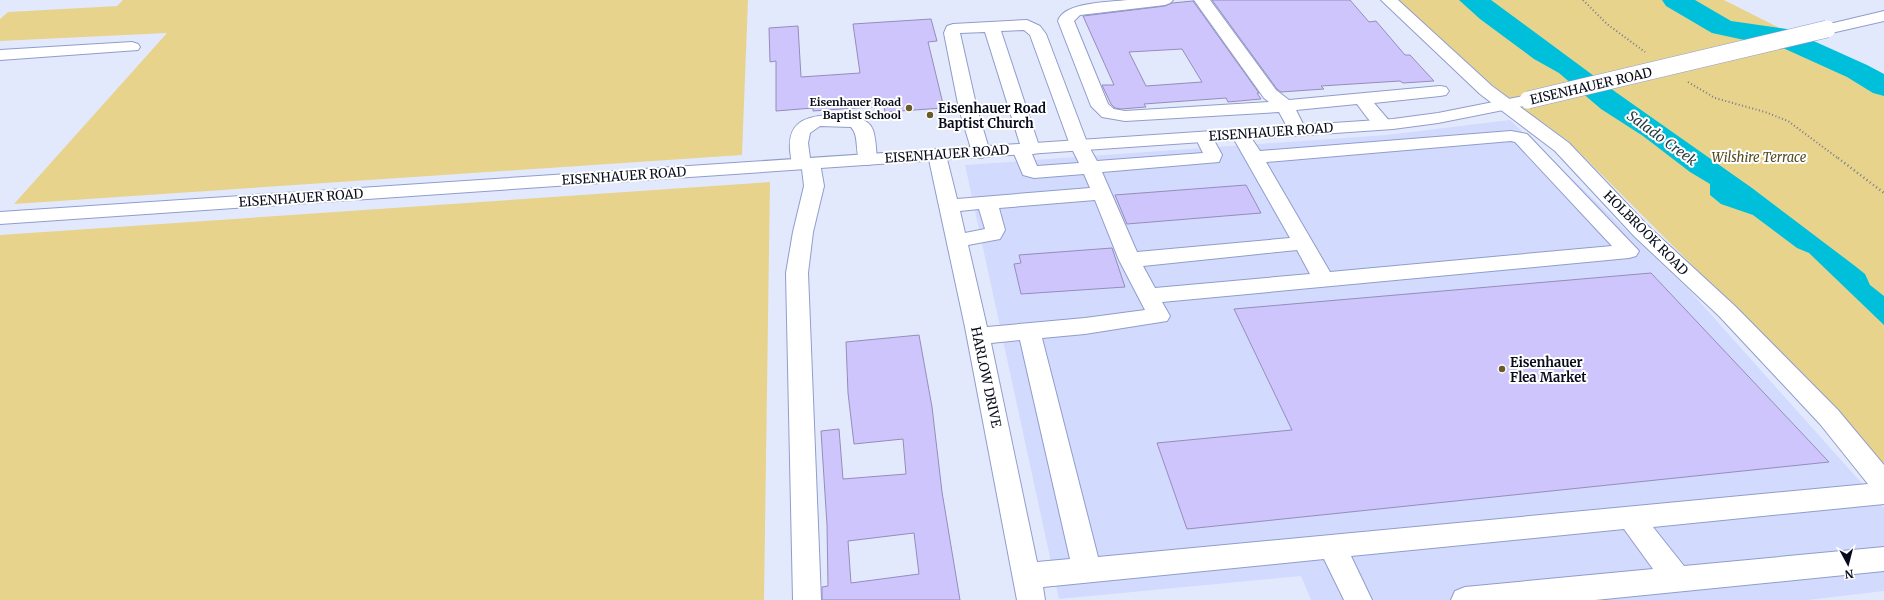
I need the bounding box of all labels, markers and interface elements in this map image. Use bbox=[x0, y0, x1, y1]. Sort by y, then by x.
street label: EISENHAUER ROAD bbox=[1528, 64, 1654, 108]
place label: Eisenhauer Road Baptist School bbox=[810, 95, 901, 122]
place label: Eisenhauer Road Baptist Church bbox=[938, 100, 1046, 132]
marker: Eisenhauer Road Baptist School bbox=[904, 103, 914, 113]
water label: Salado Creek bbox=[1624, 107, 1701, 170]
marker: Eisenhauer Road Baptist Church bbox=[925, 110, 935, 120]
street label: EISENHAUER ROAD bbox=[1208, 119, 1334, 145]
street label: EISENHAUER ROAD bbox=[884, 141, 1010, 167]
park label: Wilshire Terrace bbox=[1712, 149, 1807, 166]
street label: EISENHAUER ROAD bbox=[561, 163, 687, 189]
street label: EISENHAUER ROAD bbox=[238, 185, 364, 211]
street label: HOLBROOK ROAD bbox=[1600, 187, 1692, 279]
street label: HARLOW DRIVE bbox=[967, 325, 1005, 430]
place label: Eisenhauer Flea Market bbox=[1510, 354, 1587, 386]
marker: Eisenhauer Flea Market bbox=[1497, 364, 1507, 374]
north arrow bbox=[1828, 544, 1868, 584]
text: N bbox=[1844, 566, 1854, 581]

